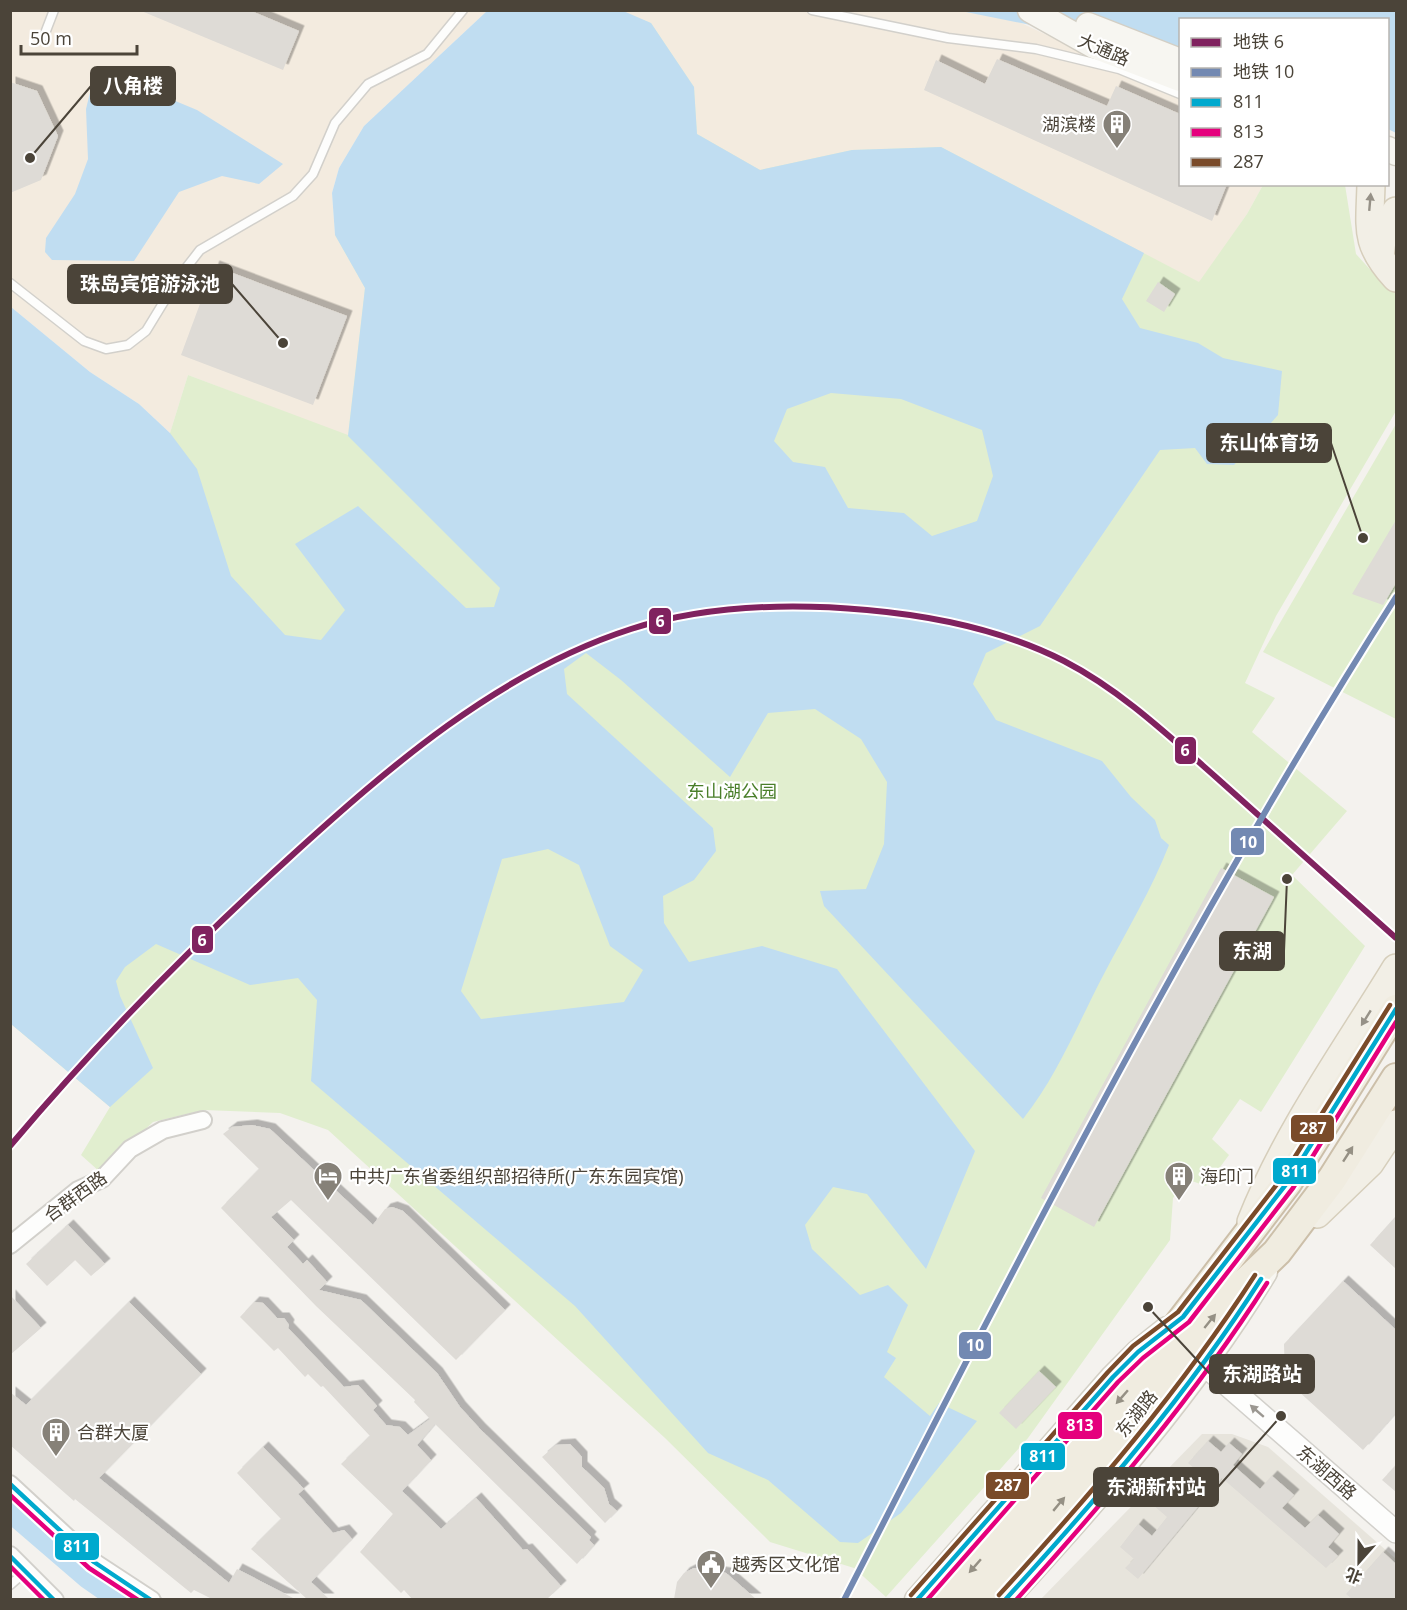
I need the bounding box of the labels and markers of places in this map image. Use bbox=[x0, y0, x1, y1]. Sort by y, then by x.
callout: 八角楼 bbox=[91, 67, 175, 105]
building icon: 湖滨楼 bbox=[1101, 108, 1133, 150]
place label: 湖滨楼 bbox=[1042, 112, 1096, 136]
callout: 珠岛宾馆游泳池 bbox=[68, 265, 232, 303]
callout: 东山体育场 bbox=[1207, 424, 1331, 462]
callout: 东湖 bbox=[1220, 932, 1284, 970]
hotel icon: 中共广东省委组织部招待所(广东东园宾馆) bbox=[312, 1160, 344, 1202]
building icon: 海印门 bbox=[1163, 1160, 1195, 1202]
place label: 中共广东省委组织部招待所(广东东园宾馆) bbox=[349, 1164, 684, 1188]
place label: 海印门 bbox=[1200, 1164, 1254, 1188]
callout: 东湖路站 bbox=[1210, 1355, 1314, 1393]
building icon: 合群大厦 bbox=[40, 1416, 72, 1458]
place label: 合群大厦 bbox=[77, 1420, 149, 1444]
callout: 东湖新村站 bbox=[1094, 1468, 1218, 1506]
public building icon: 越秀区文化馆 bbox=[695, 1548, 727, 1590]
place label: 越秀区文化馆 bbox=[732, 1552, 840, 1576]

